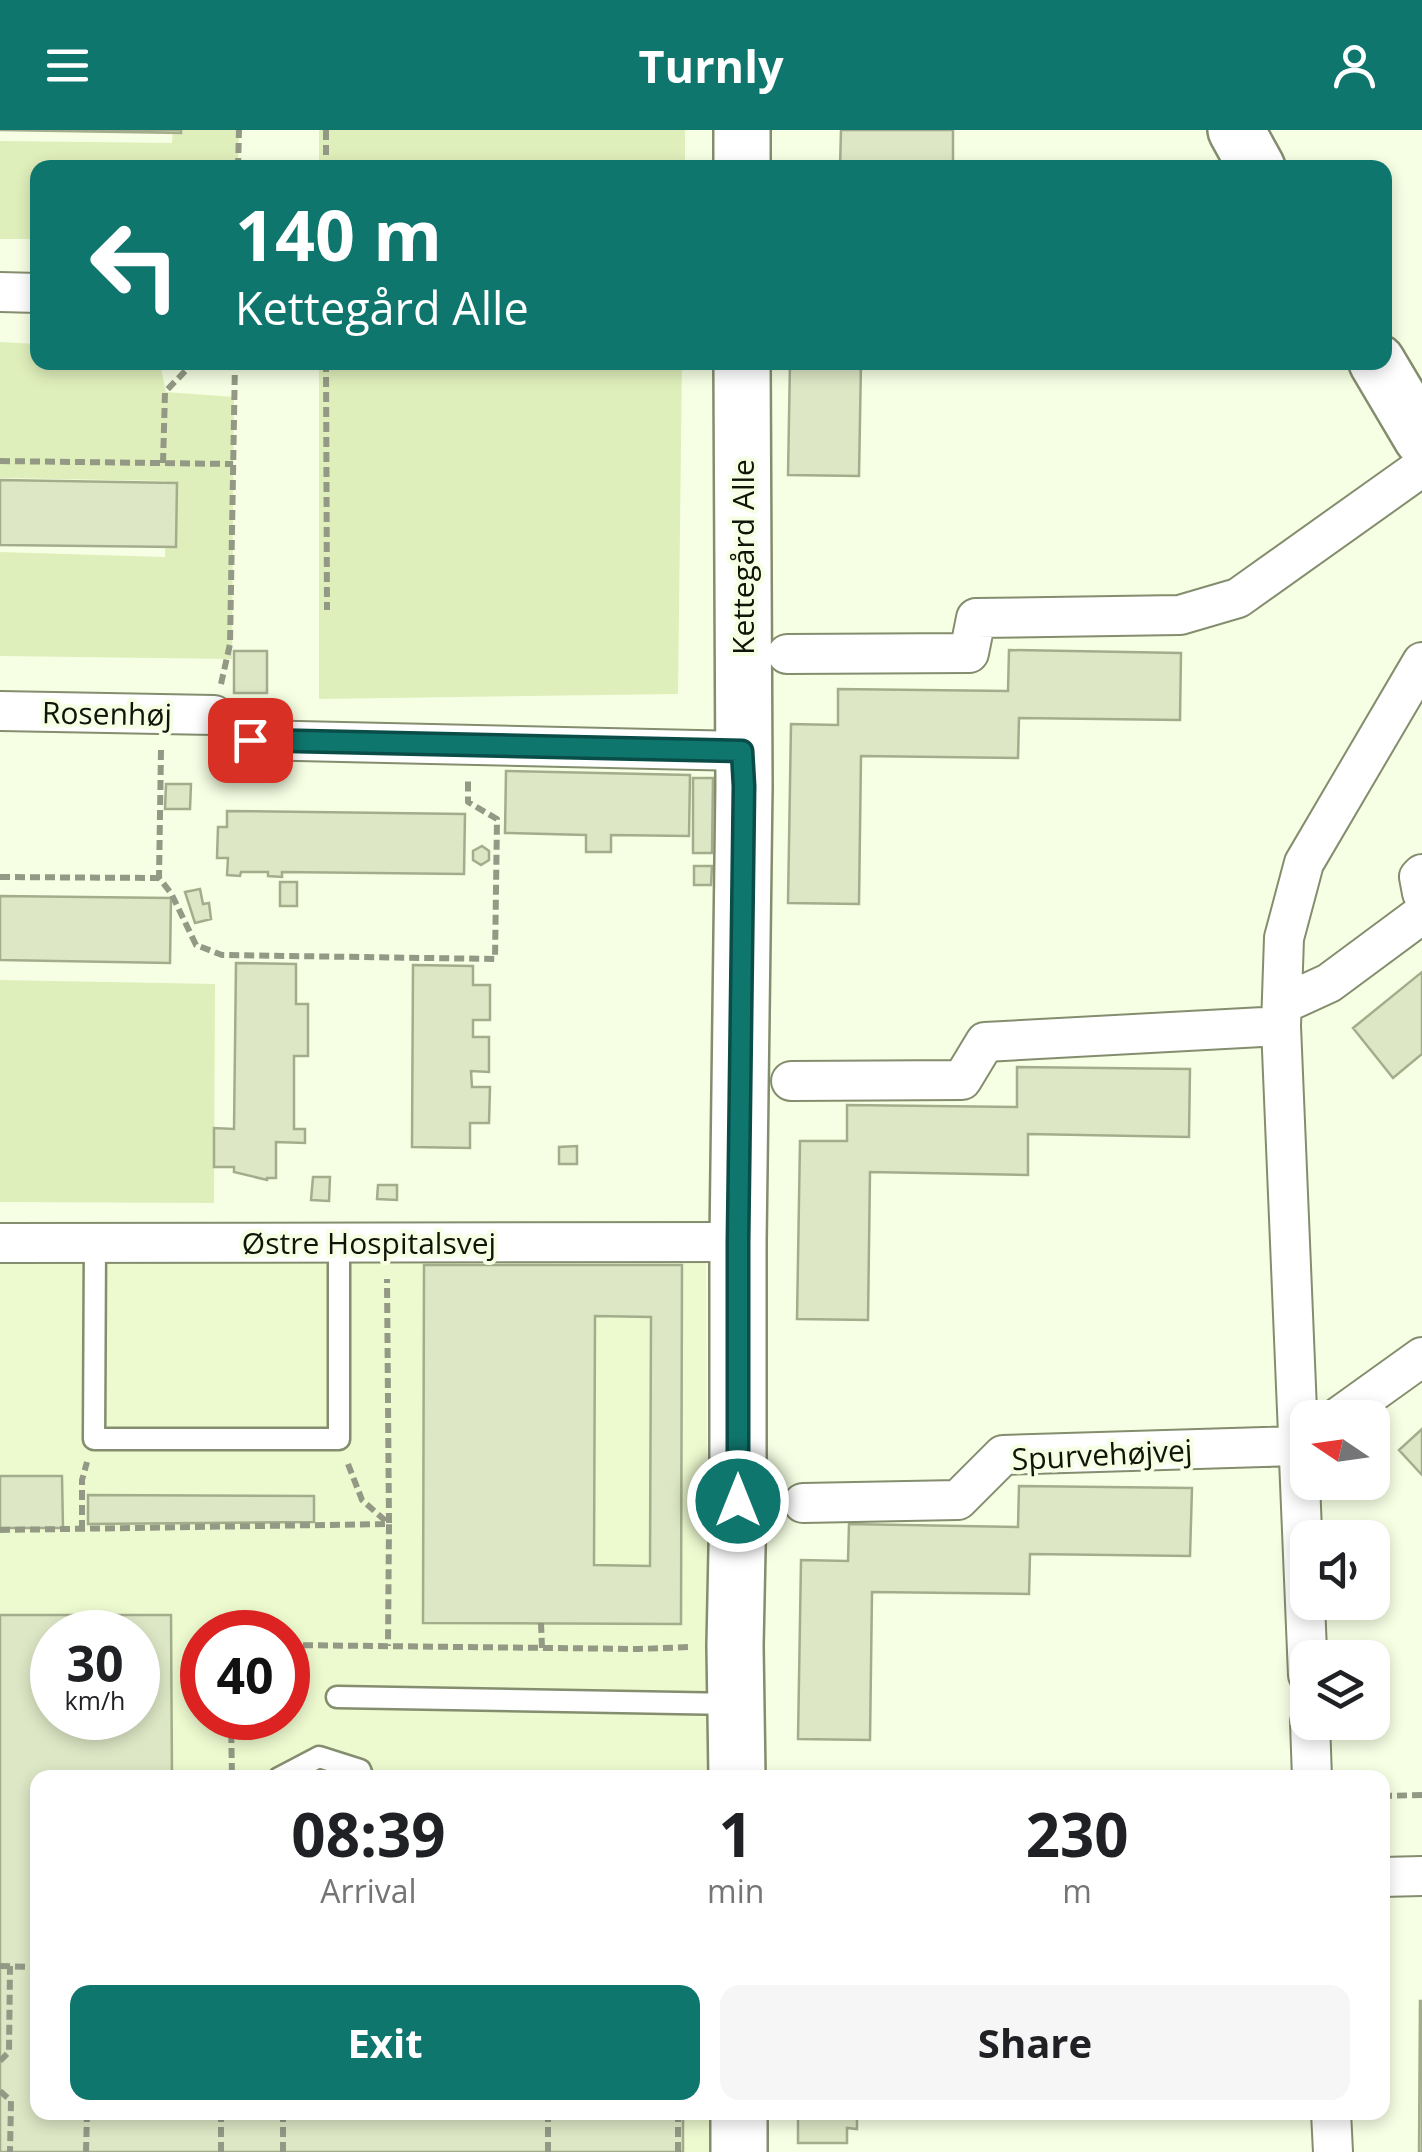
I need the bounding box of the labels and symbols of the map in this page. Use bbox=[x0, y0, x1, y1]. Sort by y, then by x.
street label: Kettegård Alle bbox=[722, 459, 763, 655]
street label: Rosenhøj bbox=[42, 691, 172, 735]
pin bbox=[208, 698, 293, 783]
street label: Østre Hospitalsvej bbox=[242, 1222, 496, 1263]
north arrow bbox=[1290, 1400, 1390, 1500]
street label: Spurvehøjvej bbox=[1011, 1429, 1193, 1479]
position arrow bbox=[686, 1449, 790, 1553]
speed limit sign: 40 bbox=[180, 1610, 310, 1740]

